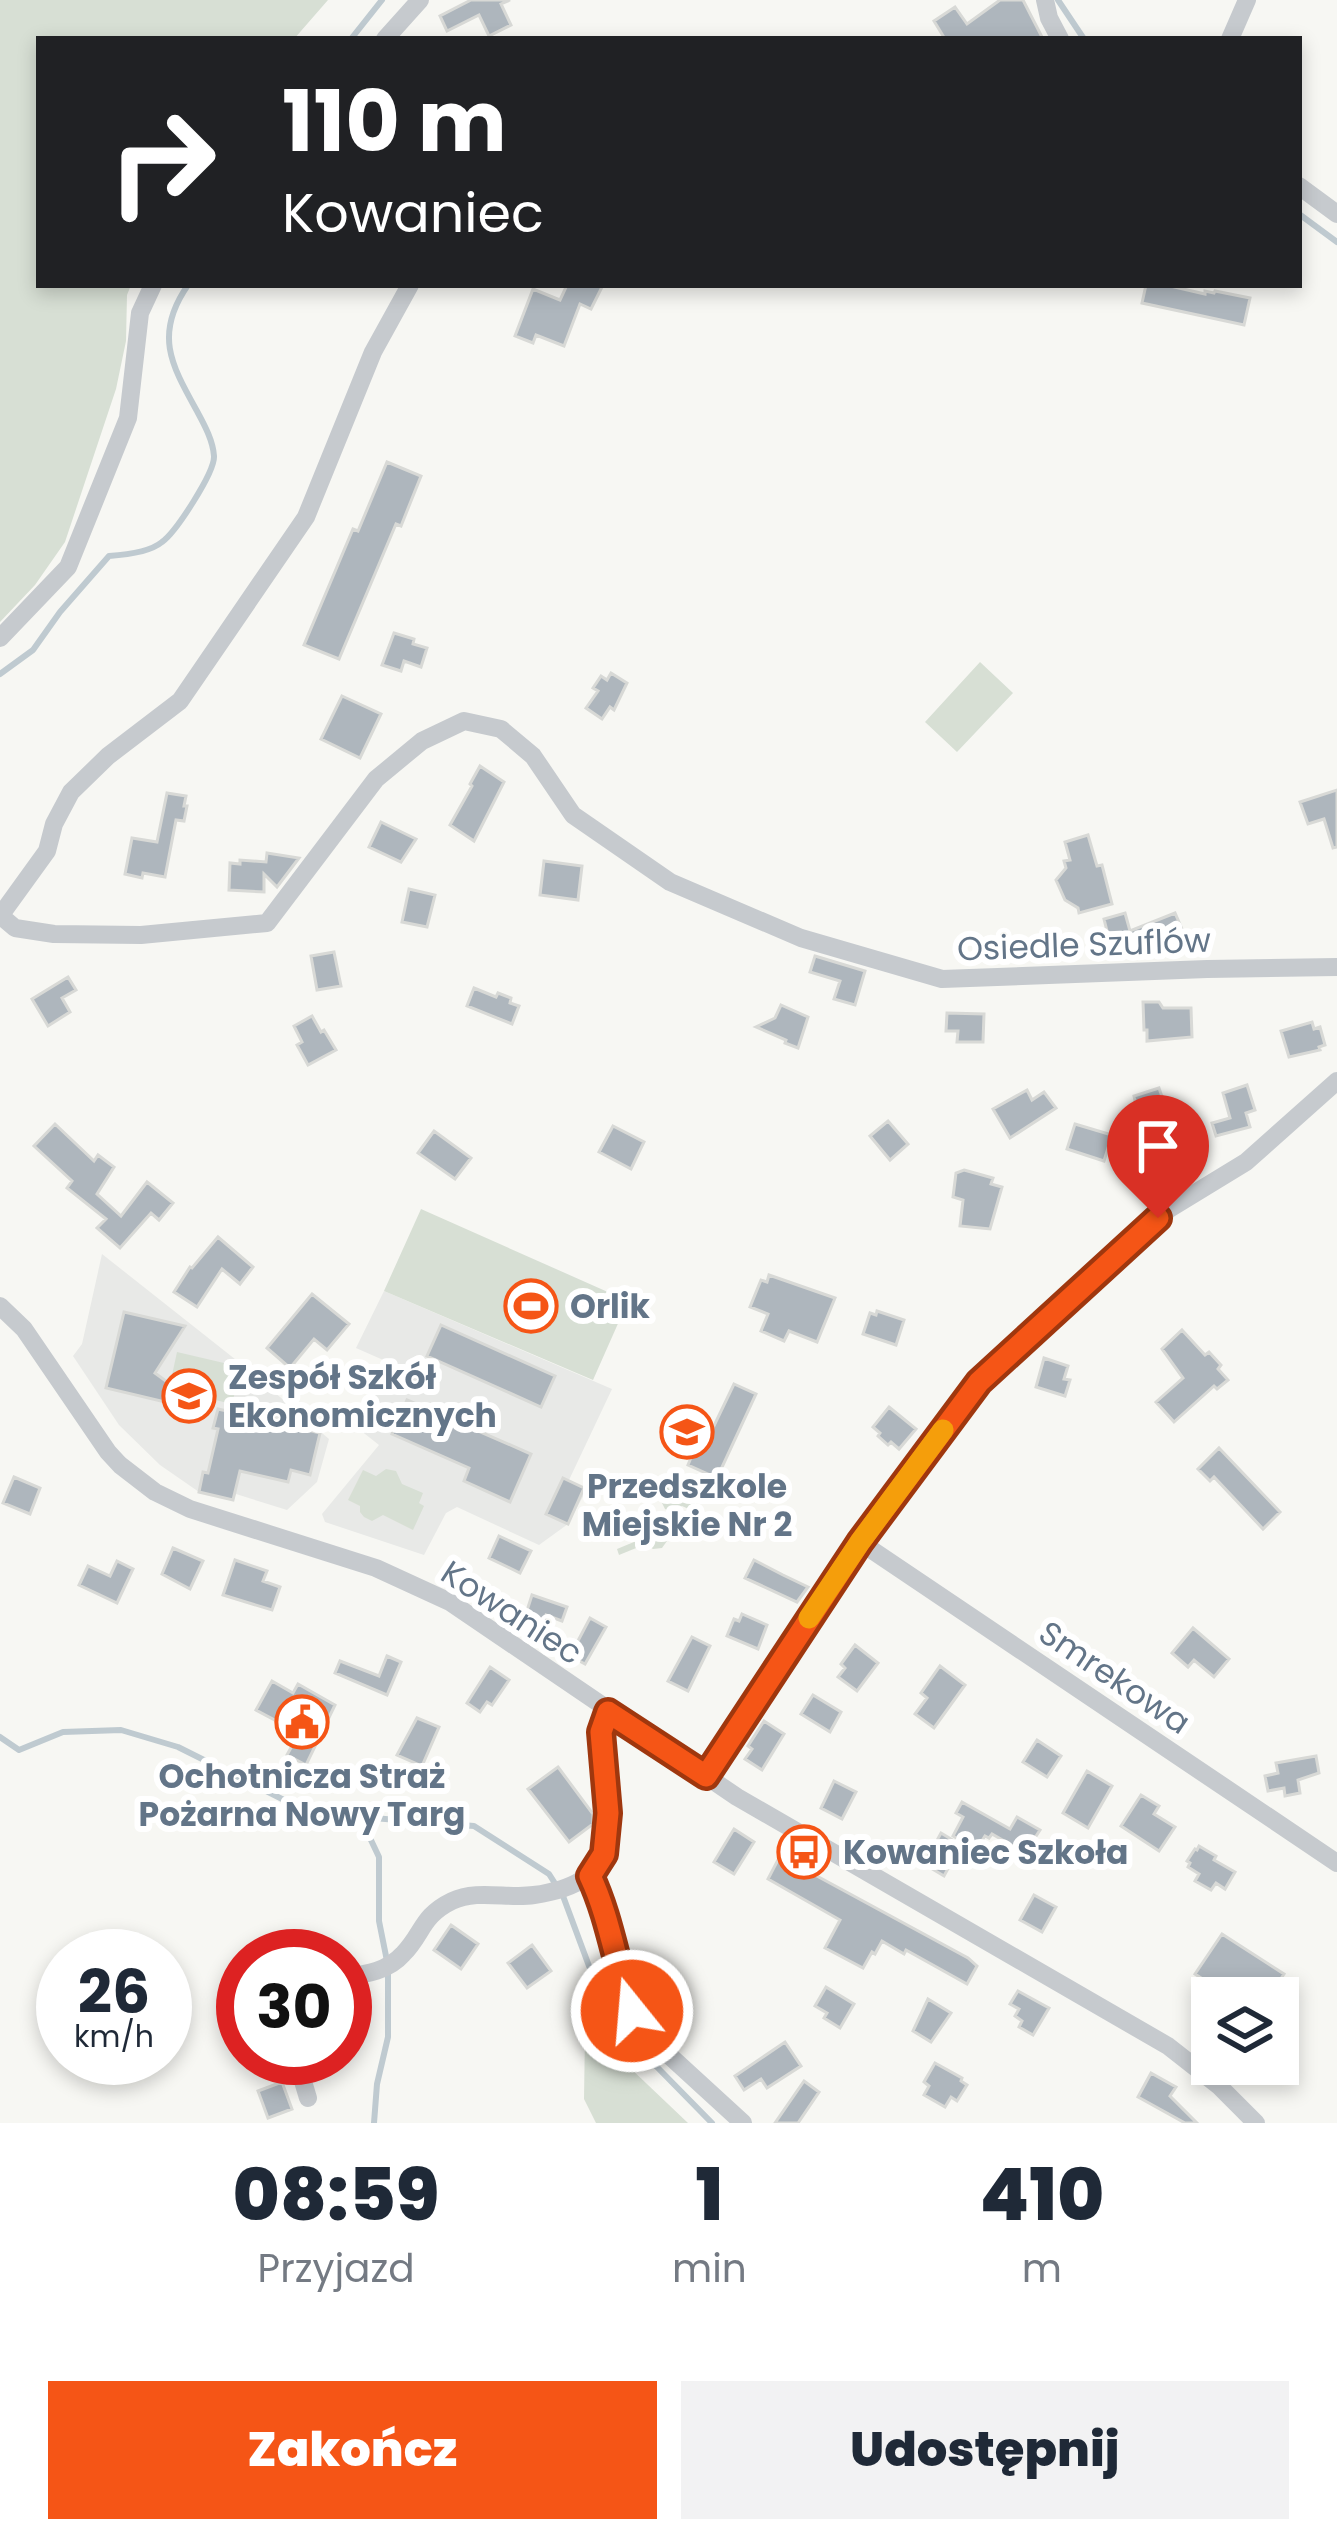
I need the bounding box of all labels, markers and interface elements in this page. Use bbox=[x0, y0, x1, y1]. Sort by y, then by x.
text: 110 m bbox=[282, 63, 507, 180]
icon: right bbox=[84, 84, 240, 240]
text: Kowaniec bbox=[282, 175, 544, 251]
street label: Osiedle Szuflów bbox=[956, 917, 1212, 972]
pin bbox=[1107, 1095, 1209, 1218]
icon: arrive bbox=[1125, 1113, 1191, 1179]
sports icon: Orlik bbox=[503, 1278, 559, 1334]
place label: Orlik bbox=[570, 1283, 651, 1330]
place label: Zespół Szkół Ekonomicznych bbox=[228, 1354, 497, 1439]
school or university icon: Zespół Szkół Ekonomicznych bbox=[161, 1368, 217, 1424]
school or university icon: Przedszkole Miejskie Nr 2 bbox=[659, 1404, 715, 1460]
place label: Przedszkole Miejskie Nr 2 bbox=[582, 1463, 792, 1548]
street label: Kowaniec bbox=[432, 1549, 592, 1676]
street label: Smrekowa bbox=[1030, 1609, 1200, 1745]
public building icon: Ochotnicza Straż Pożarna Nowy Targ bbox=[274, 1694, 330, 1750]
place label: Ochotnicza Straż Pożarna Nowy Targ bbox=[139, 1753, 465, 1838]
bus stop icon: Kowaniec Szkoła bbox=[776, 1824, 832, 1880]
place label: Kowaniec Szkoła bbox=[843, 1829, 1128, 1876]
speed limit sign: 30 bbox=[216, 1929, 372, 2085]
position arrow bbox=[569, 1948, 695, 2074]
text: 26 bbox=[78, 1950, 150, 2034]
map controls bbox=[1191, 1977, 1299, 2085]
button: layers bbox=[1191, 1977, 1299, 2085]
text: km/h bbox=[74, 2015, 154, 2058]
text: 08:59 bbox=[233, 2144, 439, 2245]
text: 1 bbox=[696, 2144, 723, 2245]
text: 410 bbox=[979, 2144, 1104, 2245]
text: Przyjazd bbox=[258, 2241, 415, 2296]
text: min bbox=[672, 2241, 747, 2296]
text: m bbox=[1022, 2241, 1062, 2296]
button: Zakończ bbox=[48, 2381, 657, 2519]
button: Udostępnij bbox=[681, 2381, 1289, 2519]

